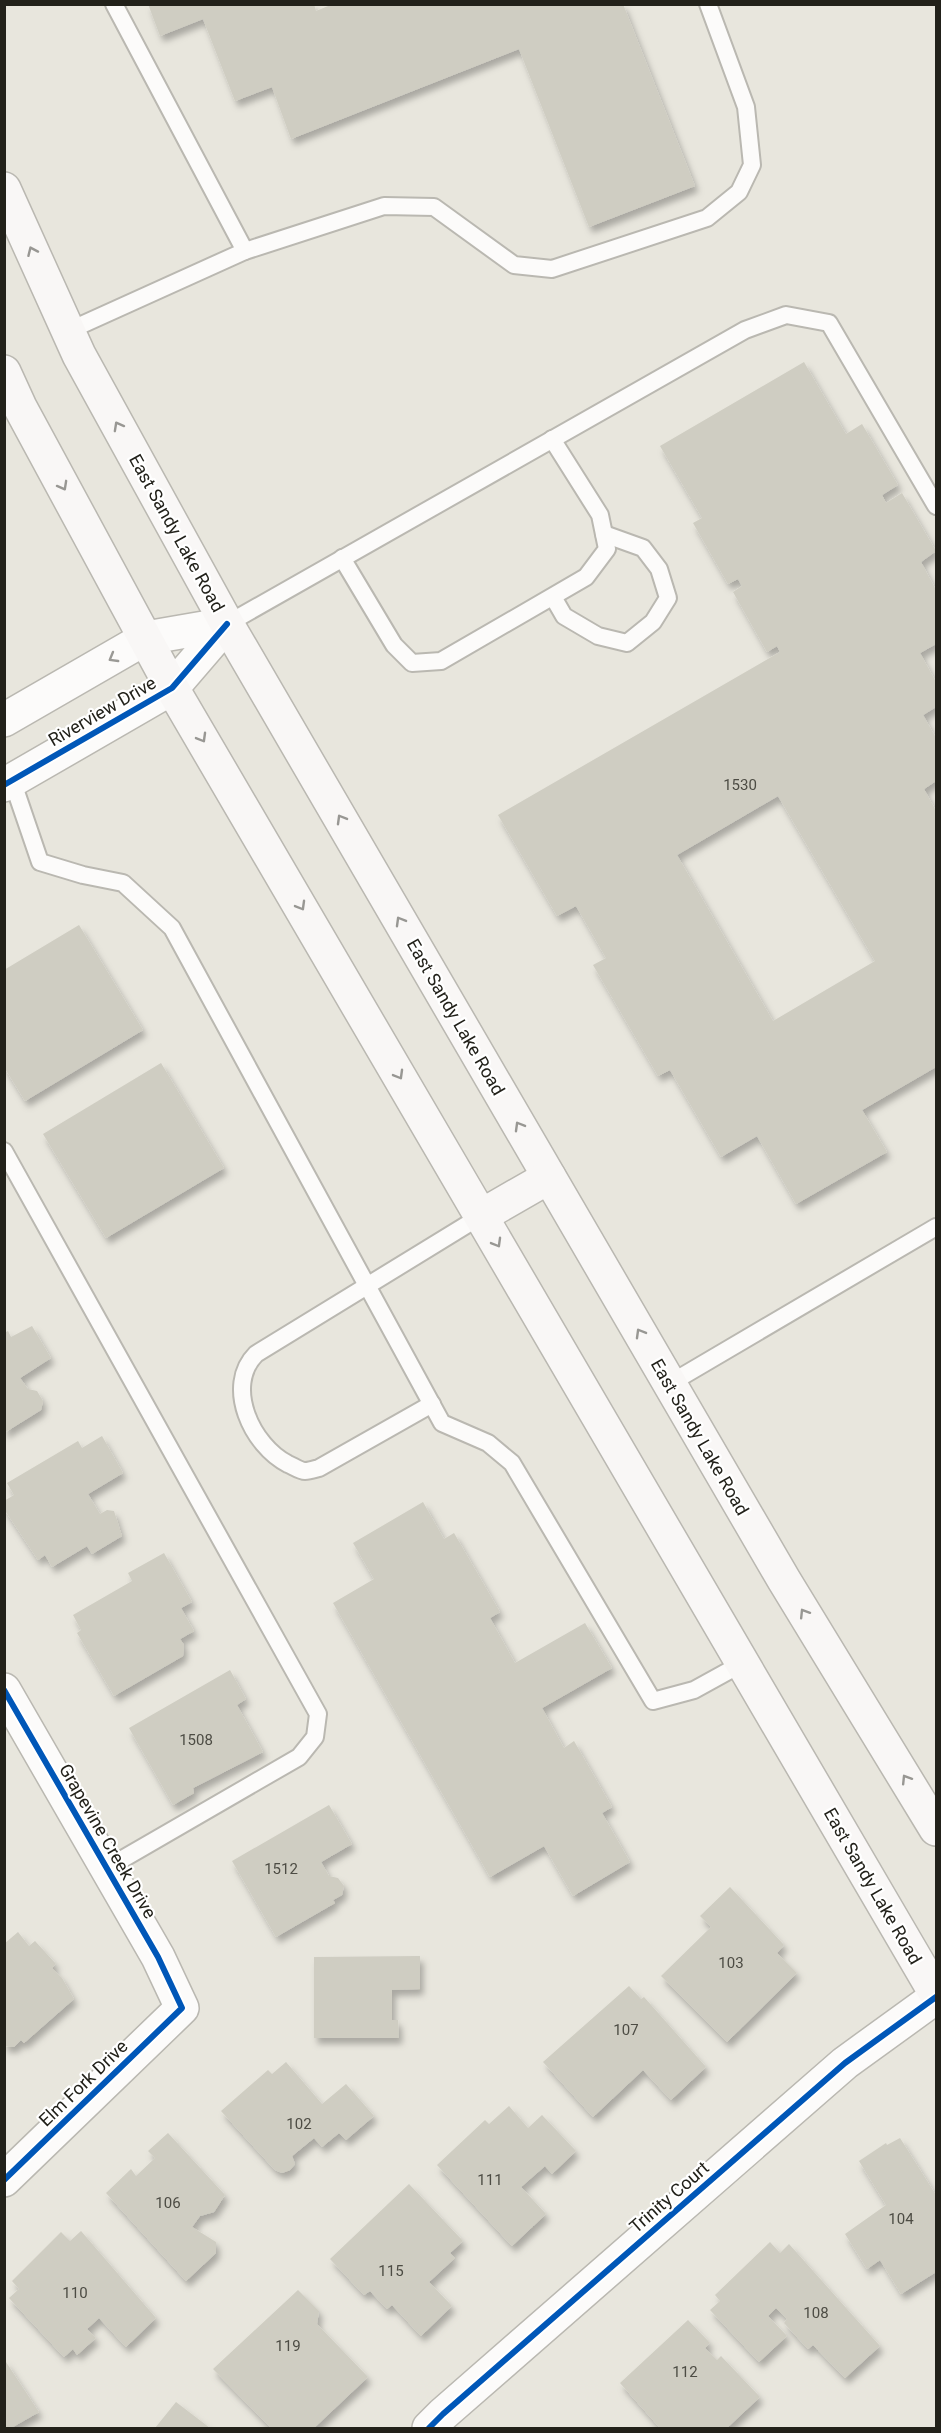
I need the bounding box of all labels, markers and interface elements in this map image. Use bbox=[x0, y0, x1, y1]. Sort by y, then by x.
one-way arrow bbox=[27, 246, 39, 257]
one-way arrow bbox=[114, 421, 125, 432]
street label: East Sandy Lake Road bbox=[125, 451, 229, 615]
one-way arrow bbox=[56, 479, 67, 490]
one-way arrow bbox=[109, 651, 119, 662]
street label: Riverview Drive bbox=[44, 672, 160, 750]
one-way arrow bbox=[195, 732, 207, 742]
house number: 1530 bbox=[723, 776, 757, 794]
one-way arrow bbox=[336, 815, 348, 825]
one-way arrow bbox=[293, 900, 305, 910]
one-way arrow bbox=[396, 917, 407, 927]
street label: East Sandy Lake Road bbox=[403, 935, 509, 1099]
one-way arrow bbox=[392, 1069, 403, 1079]
one-way arrow bbox=[515, 1122, 526, 1132]
one-way arrow bbox=[490, 1237, 502, 1247]
one-way arrow bbox=[635, 1329, 647, 1339]
street label: East Sandy Lake Road bbox=[647, 1355, 753, 1519]
one-way arrow bbox=[801, 1608, 812, 1619]
house number: 1508 bbox=[179, 1731, 213, 1749]
street label: Grapevine Creek Drive bbox=[55, 1760, 161, 1922]
one-way arrow bbox=[901, 1775, 913, 1785]
street label: East Sandy Lake Road bbox=[820, 1804, 926, 1968]
house number: 1512 bbox=[264, 1860, 298, 1878]
house number: 103 bbox=[718, 1954, 744, 1972]
house number: 107 bbox=[613, 2021, 639, 2039]
street label: Elm Fork Drive bbox=[34, 2035, 132, 2131]
house number: 102 bbox=[286, 2115, 312, 2133]
street label: Trinity Court bbox=[625, 2157, 713, 2237]
house number: 111 bbox=[477, 2171, 503, 2189]
house number: 106 bbox=[155, 2194, 181, 2212]
house number: 104 bbox=[888, 2210, 914, 2228]
house number: 115 bbox=[378, 2262, 404, 2280]
house number: 110 bbox=[62, 2284, 88, 2302]
house number: 108 bbox=[803, 2304, 829, 2322]
house number: 119 bbox=[275, 2337, 301, 2355]
house number: 112 bbox=[672, 2363, 698, 2381]

